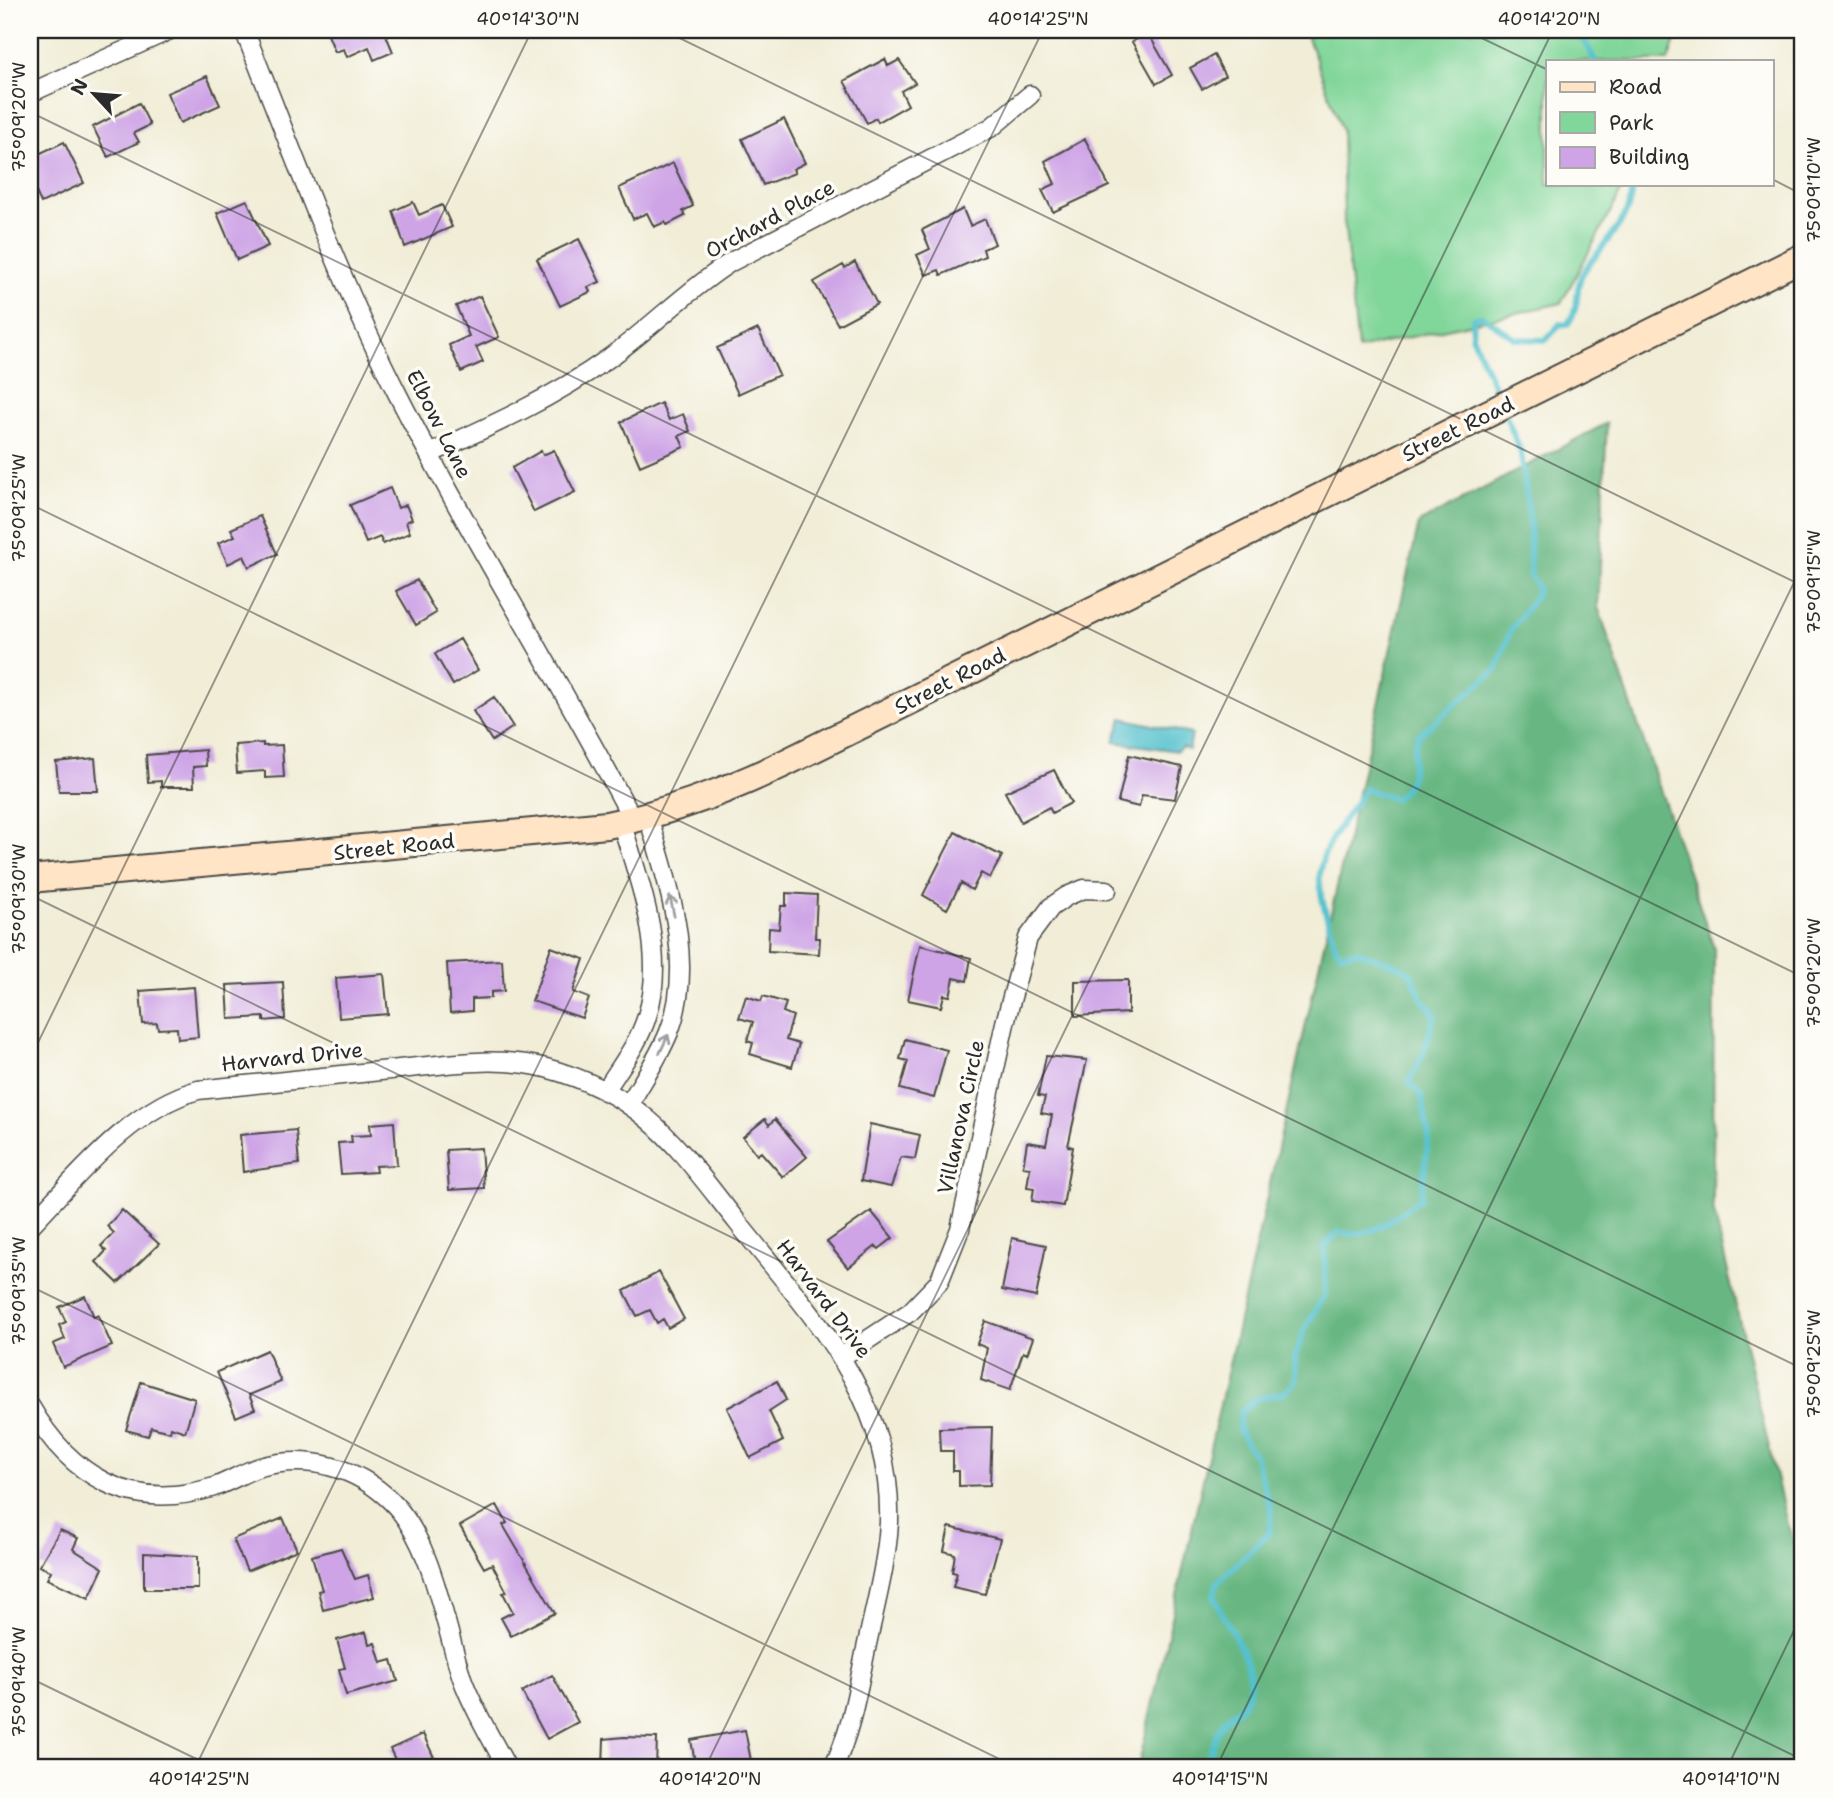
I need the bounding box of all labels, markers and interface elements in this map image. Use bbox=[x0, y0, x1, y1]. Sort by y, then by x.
text: 40°14'30"N bbox=[476, 7, 580, 31]
text: 40°14'25"N bbox=[987, 7, 1089, 31]
text: 40°14'20"N bbox=[1497, 7, 1601, 31]
north arrow bbox=[60, 60, 130, 130]
legend bbox=[1546, 60, 1773, 186]
text: 75°09'20"W bbox=[7, 62, 31, 172]
text: Road bbox=[1609, 73, 1662, 101]
text: N bbox=[65, 75, 94, 99]
text: Park bbox=[1609, 109, 1654, 137]
text: 75°09'10"W bbox=[1802, 137, 1826, 243]
text: Building bbox=[1609, 143, 1689, 171]
street label: Orchard Place bbox=[700, 173, 840, 265]
street label: Elbow Lane bbox=[400, 365, 478, 483]
street label: Street Road bbox=[1397, 390, 1519, 468]
text: 75°09'25"W bbox=[7, 453, 31, 563]
text: 75°09'15"W bbox=[1802, 530, 1826, 634]
street label: Street Road bbox=[889, 641, 1011, 721]
street label: Street Road bbox=[332, 827, 456, 867]
text: 75°09'30"W bbox=[7, 844, 31, 954]
one-way arrow bbox=[664, 895, 678, 918]
text: 75°09'20"W bbox=[1802, 918, 1826, 1028]
one-way arrow bbox=[658, 1034, 671, 1055]
street label: Harvard Drive bbox=[220, 1036, 364, 1078]
street label: Villanova Circle bbox=[931, 1037, 991, 1197]
street label: Harvard Drive bbox=[770, 1234, 878, 1364]
text: 75°09'35"W bbox=[7, 1237, 31, 1345]
text: 75°09'25"W bbox=[1802, 1309, 1826, 1419]
text: 75°09'40"W bbox=[7, 1627, 31, 1737]
text: 40°14'25"N bbox=[148, 1767, 250, 1791]
text: 40°14'20"N bbox=[658, 1767, 762, 1791]
text: 40°14'15"N bbox=[1172, 1767, 1268, 1791]
text: 40°14'10"N bbox=[1682, 1767, 1780, 1791]

